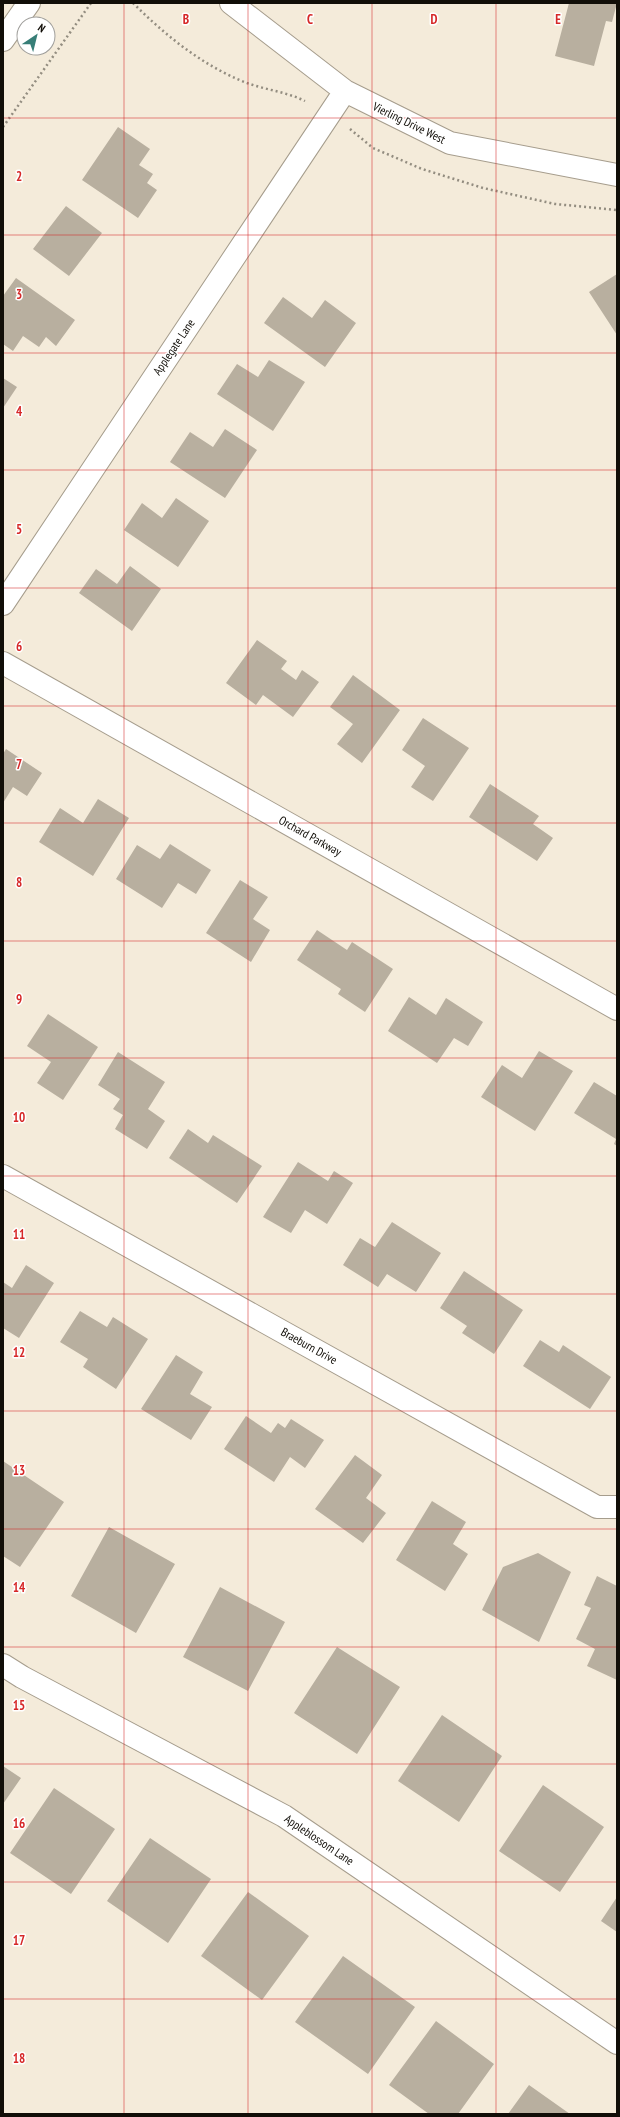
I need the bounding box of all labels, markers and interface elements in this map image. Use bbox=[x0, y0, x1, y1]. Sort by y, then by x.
text: B bbox=[183, 11, 189, 28]
text: C bbox=[307, 11, 313, 28]
text: D bbox=[431, 11, 438, 28]
text: E bbox=[555, 11, 561, 28]
north arrow bbox=[16, 16, 56, 56]
text: N bbox=[35, 20, 48, 35]
street label: Vierling Drive West bbox=[370, 98, 449, 147]
text: 2 bbox=[16, 168, 22, 185]
text: 3 bbox=[16, 286, 22, 303]
street label: Applegate Lane bbox=[149, 316, 198, 378]
text: 4 bbox=[16, 403, 23, 420]
text: 5 bbox=[16, 521, 22, 538]
text: 6 bbox=[16, 638, 22, 655]
text: 7 bbox=[16, 756, 22, 773]
street label: Orchard Parkway bbox=[276, 812, 345, 859]
text: 8 bbox=[16, 874, 22, 891]
text: 9 bbox=[16, 991, 22, 1008]
text: 10 bbox=[13, 1109, 25, 1126]
text: 11 bbox=[13, 1226, 25, 1243]
street label: Braeburn Drive bbox=[278, 1324, 340, 1367]
text: 12 bbox=[13, 1344, 25, 1361]
text: 13 bbox=[13, 1462, 25, 1479]
text: 14 bbox=[13, 1579, 26, 1596]
text: 15 bbox=[13, 1697, 25, 1714]
street label: Appleblossom Lane bbox=[282, 1811, 357, 1868]
text: 16 bbox=[13, 1815, 25, 1832]
text: 17 bbox=[13, 1932, 25, 1949]
text: 18 bbox=[13, 2050, 25, 2067]

